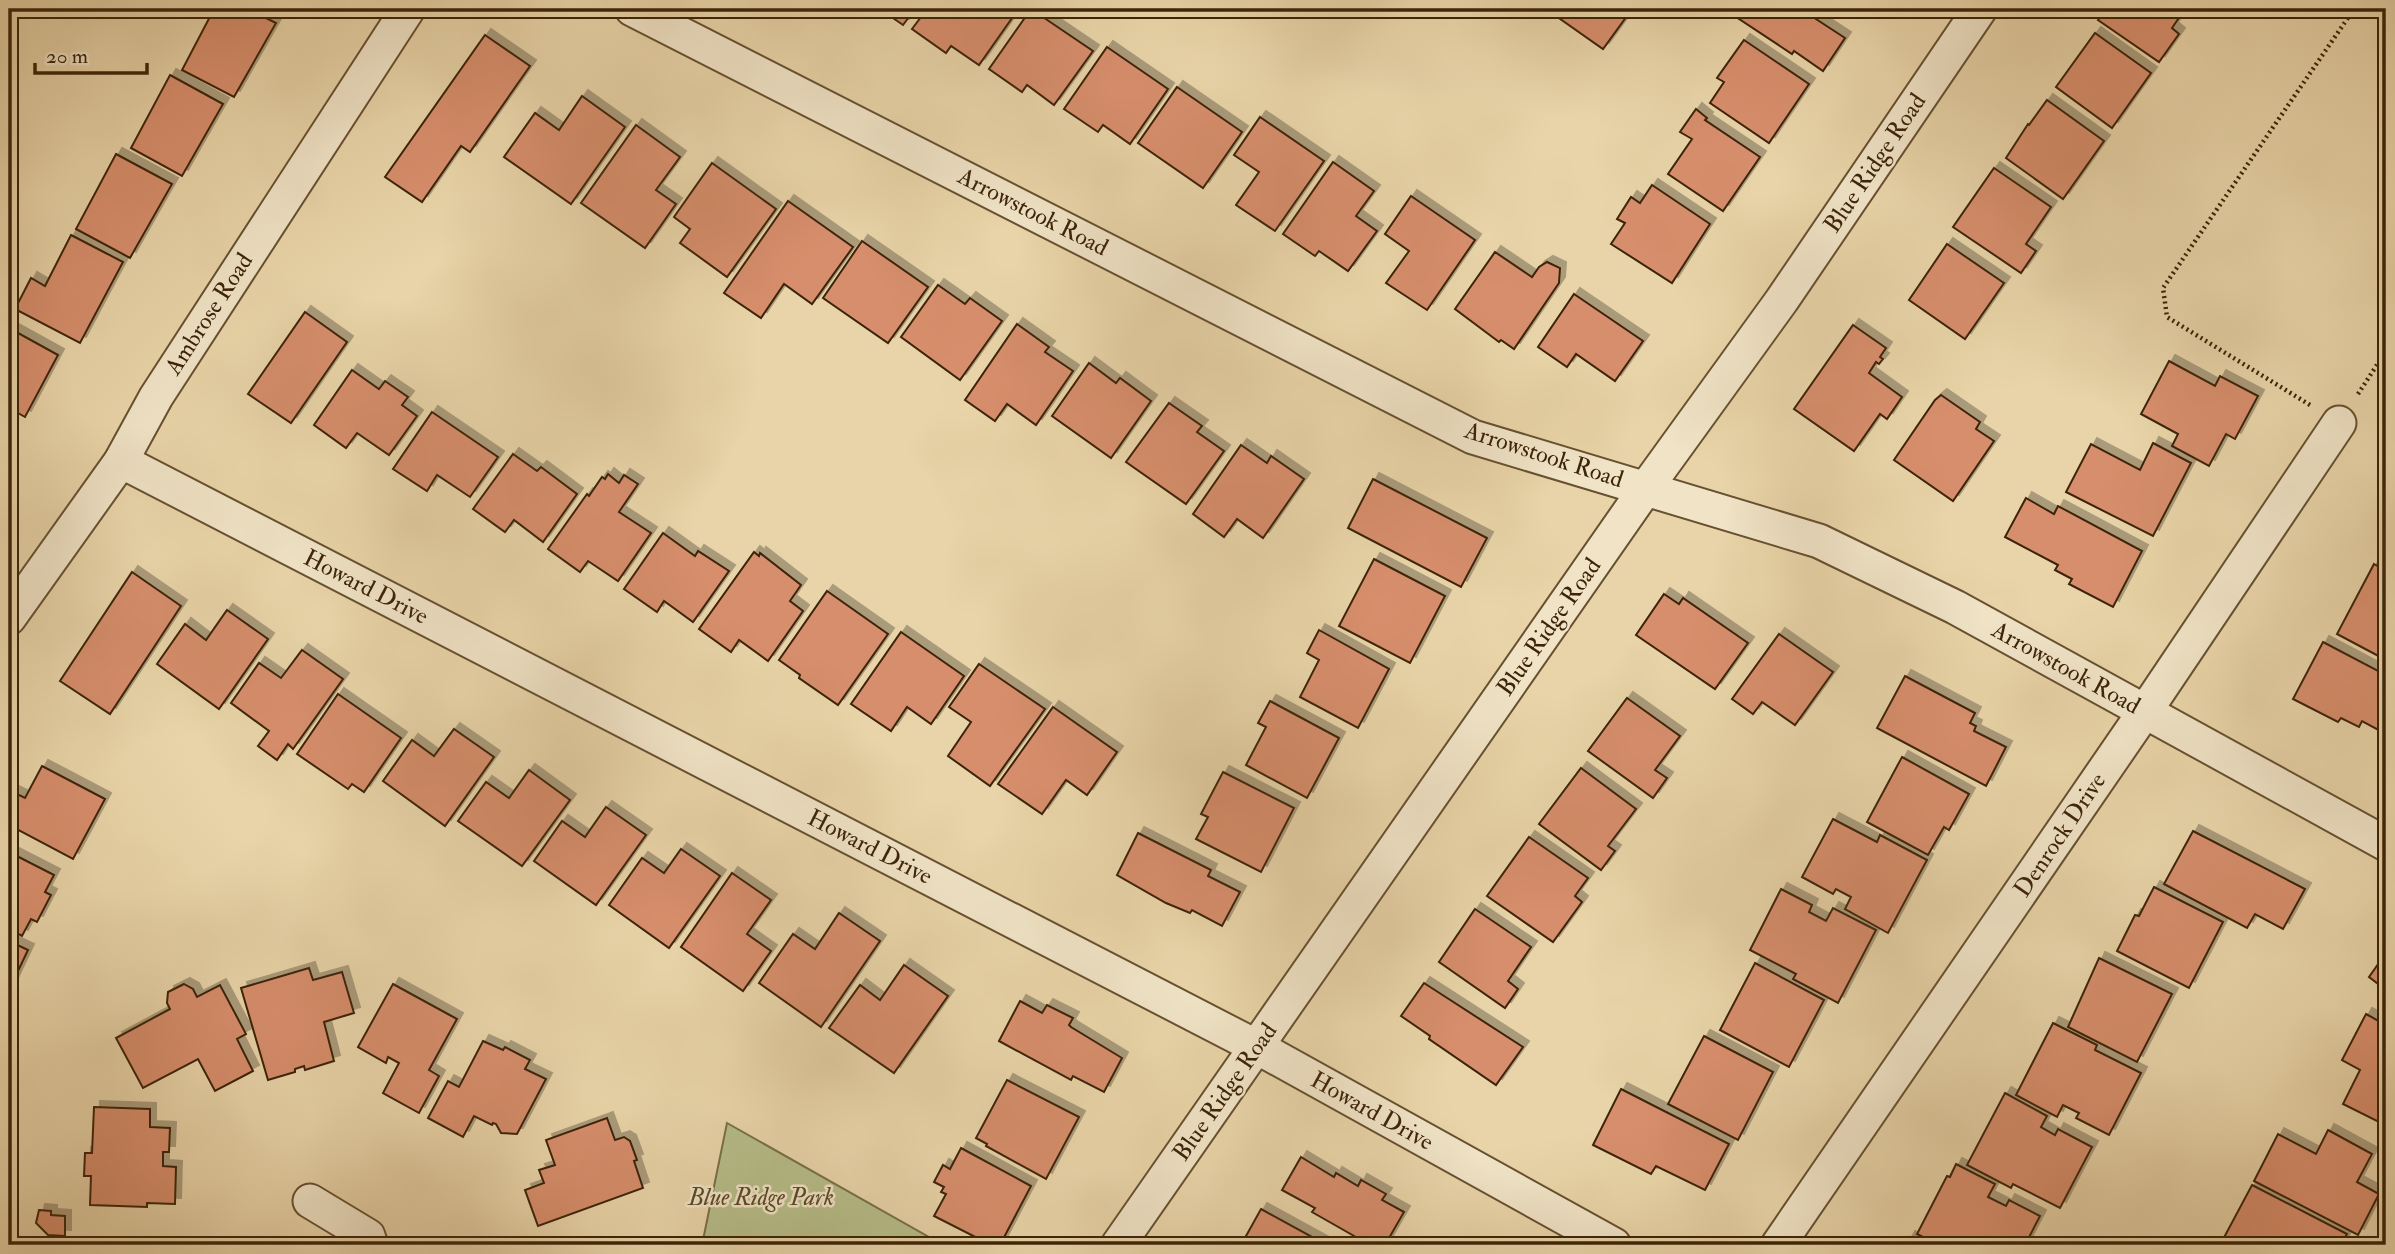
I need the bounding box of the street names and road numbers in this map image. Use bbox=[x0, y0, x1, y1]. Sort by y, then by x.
street label: Blue Ridge Road bbox=[1817, 87, 1933, 239]
street label: Arrowstook Road bbox=[952, 160, 1114, 263]
street label: Ambrose Road bbox=[158, 247, 260, 382]
street label: Arrowstook Road bbox=[1460, 414, 1627, 495]
street label: Howard Drive bbox=[298, 542, 434, 632]
street label: Blue Ridge Road bbox=[1490, 552, 1608, 702]
street label: Arrowstook Road bbox=[1985, 614, 2146, 722]
street label: Denrock Drive bbox=[2007, 767, 2113, 903]
street label: Howard Drive bbox=[802, 802, 938, 892]
street label: Blue Ridge Road bbox=[1166, 1017, 1284, 1167]
street label: Howard Drive bbox=[1305, 1064, 1439, 1158]

